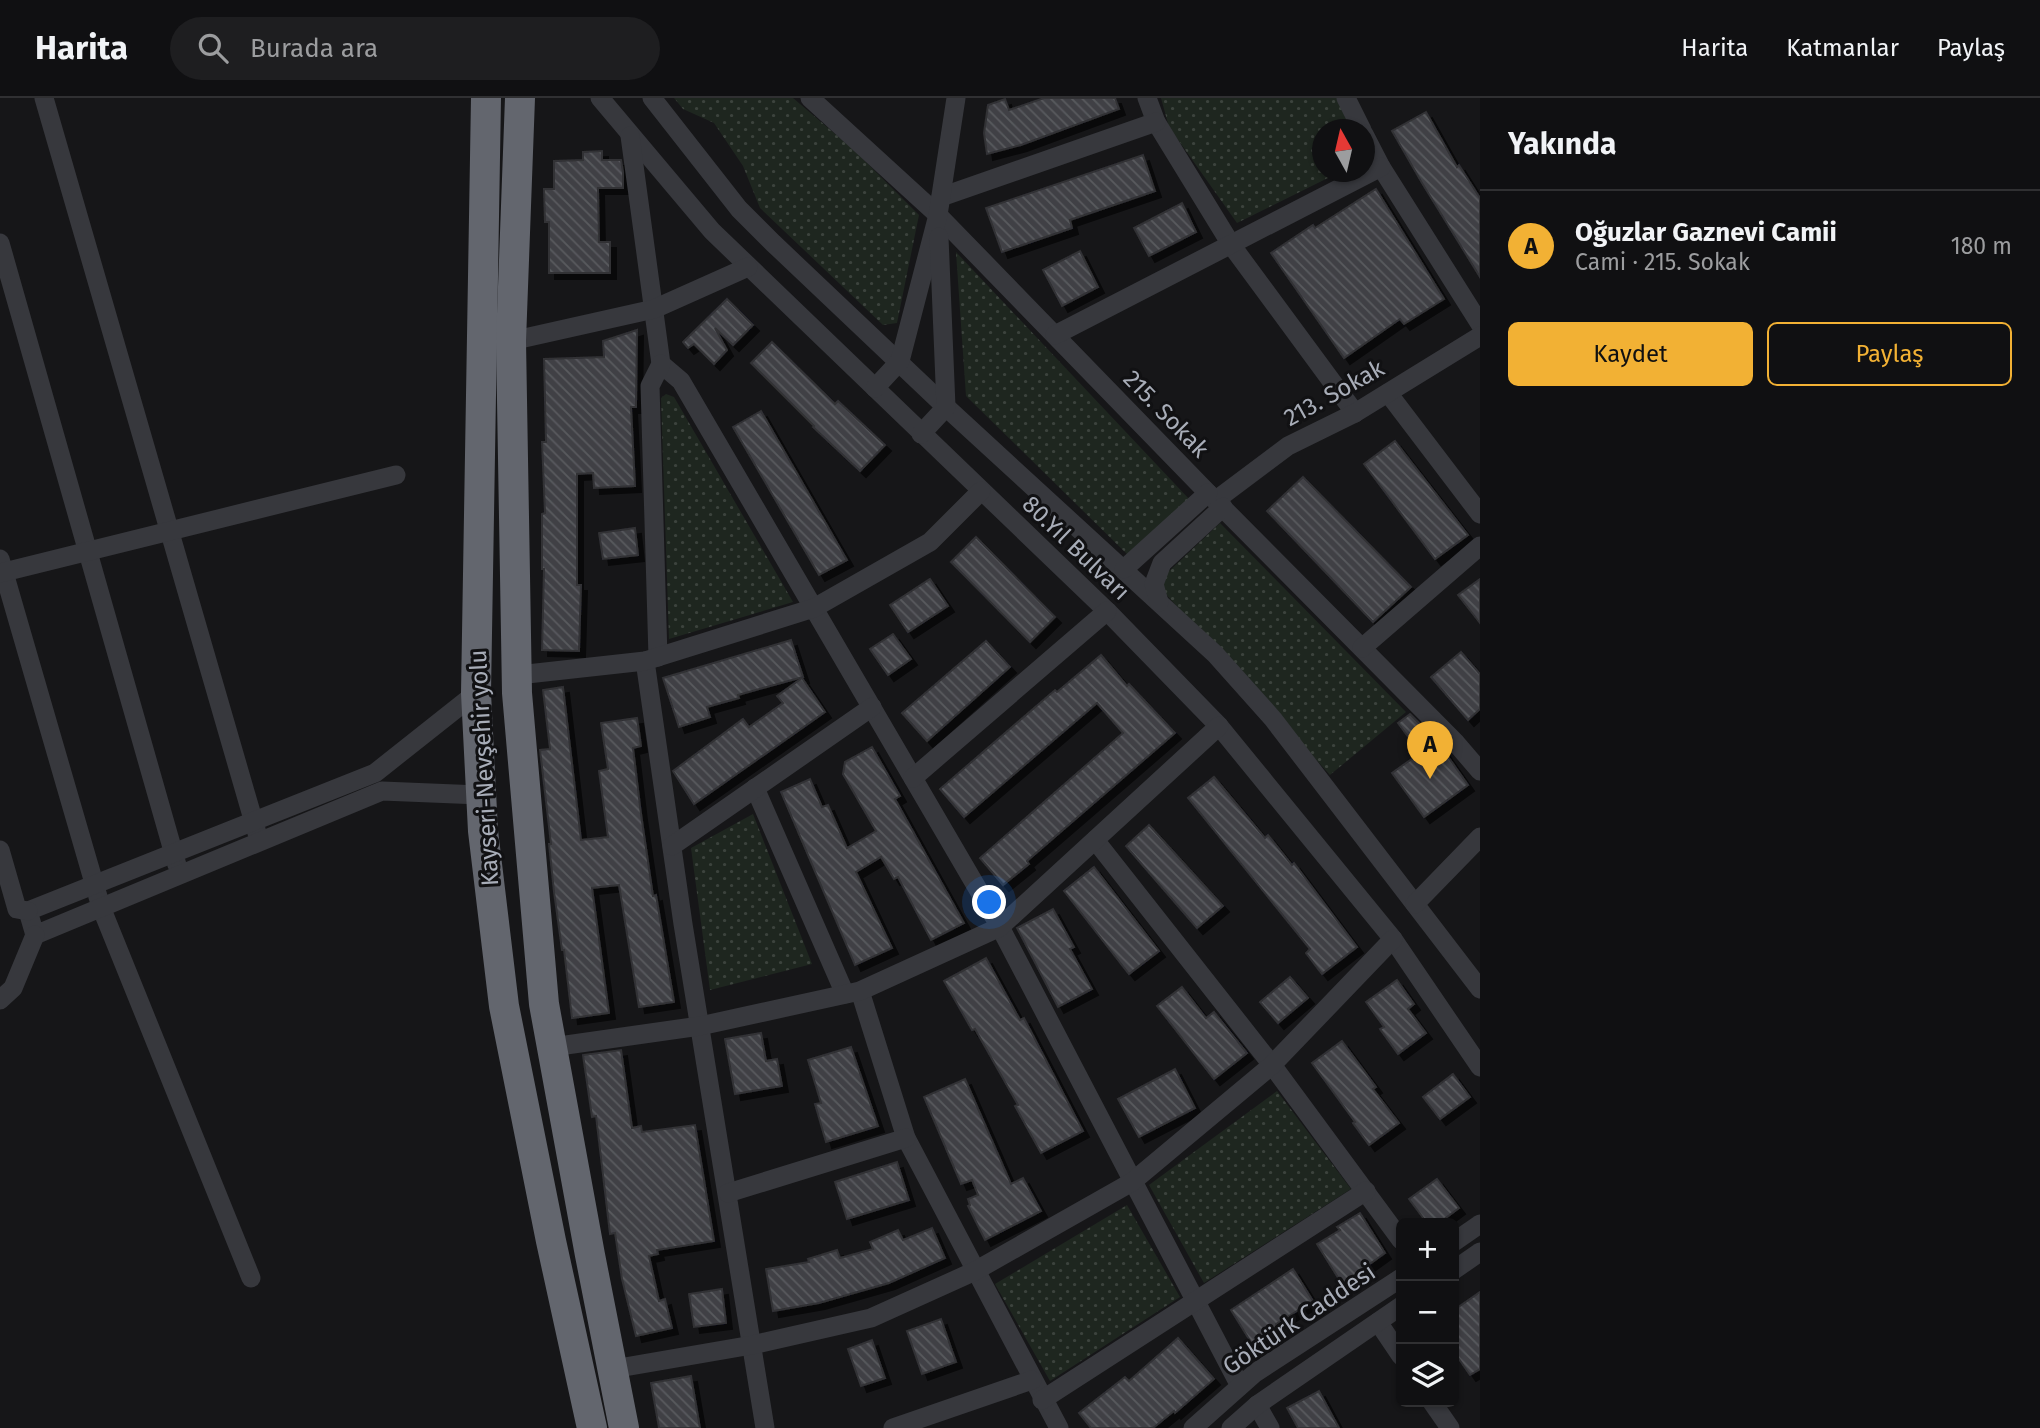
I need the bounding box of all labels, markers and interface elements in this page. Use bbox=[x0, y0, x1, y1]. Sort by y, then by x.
search box bbox=[170, 17, 660, 80]
text: Harita bbox=[35, 28, 128, 68]
icon: search bbox=[194, 29, 232, 67]
text: Burada ara bbox=[250, 33, 378, 64]
text: Harita bbox=[1681, 34, 1748, 62]
text: Katmanlar bbox=[1786, 34, 1899, 62]
text: Paylaş bbox=[1937, 34, 2005, 62]
north arrow bbox=[1312, 119, 1375, 182]
text: Yakında bbox=[1508, 126, 1616, 162]
text: Oğuzlar Gaznevi Camii bbox=[1575, 217, 1837, 248]
text: A bbox=[1524, 232, 1538, 260]
text: 180 m bbox=[1951, 232, 2012, 260]
text: Cami · 215. Sokak bbox=[1575, 248, 1750, 276]
button: Kaydet bbox=[1508, 322, 1753, 386]
button: Paylaş bbox=[1767, 322, 2012, 386]
street label: 213. Sokak bbox=[1279, 354, 1390, 432]
street label: 215. Sokak bbox=[1118, 365, 1215, 464]
street label: 80.Yıl Bulvarı bbox=[1017, 490, 1135, 606]
street label: Kayseri-Nevşehir yolu bbox=[464, 649, 504, 887]
pin: A bbox=[1407, 721, 1453, 779]
your location bbox=[972, 885, 1006, 919]
map controls bbox=[1396, 1218, 1459, 1407]
button: + bbox=[1396, 1218, 1459, 1281]
street label: Göktürk Caddesi bbox=[1217, 1258, 1381, 1380]
button: − bbox=[1396, 1281, 1459, 1344]
button: layers bbox=[1396, 1344, 1459, 1407]

